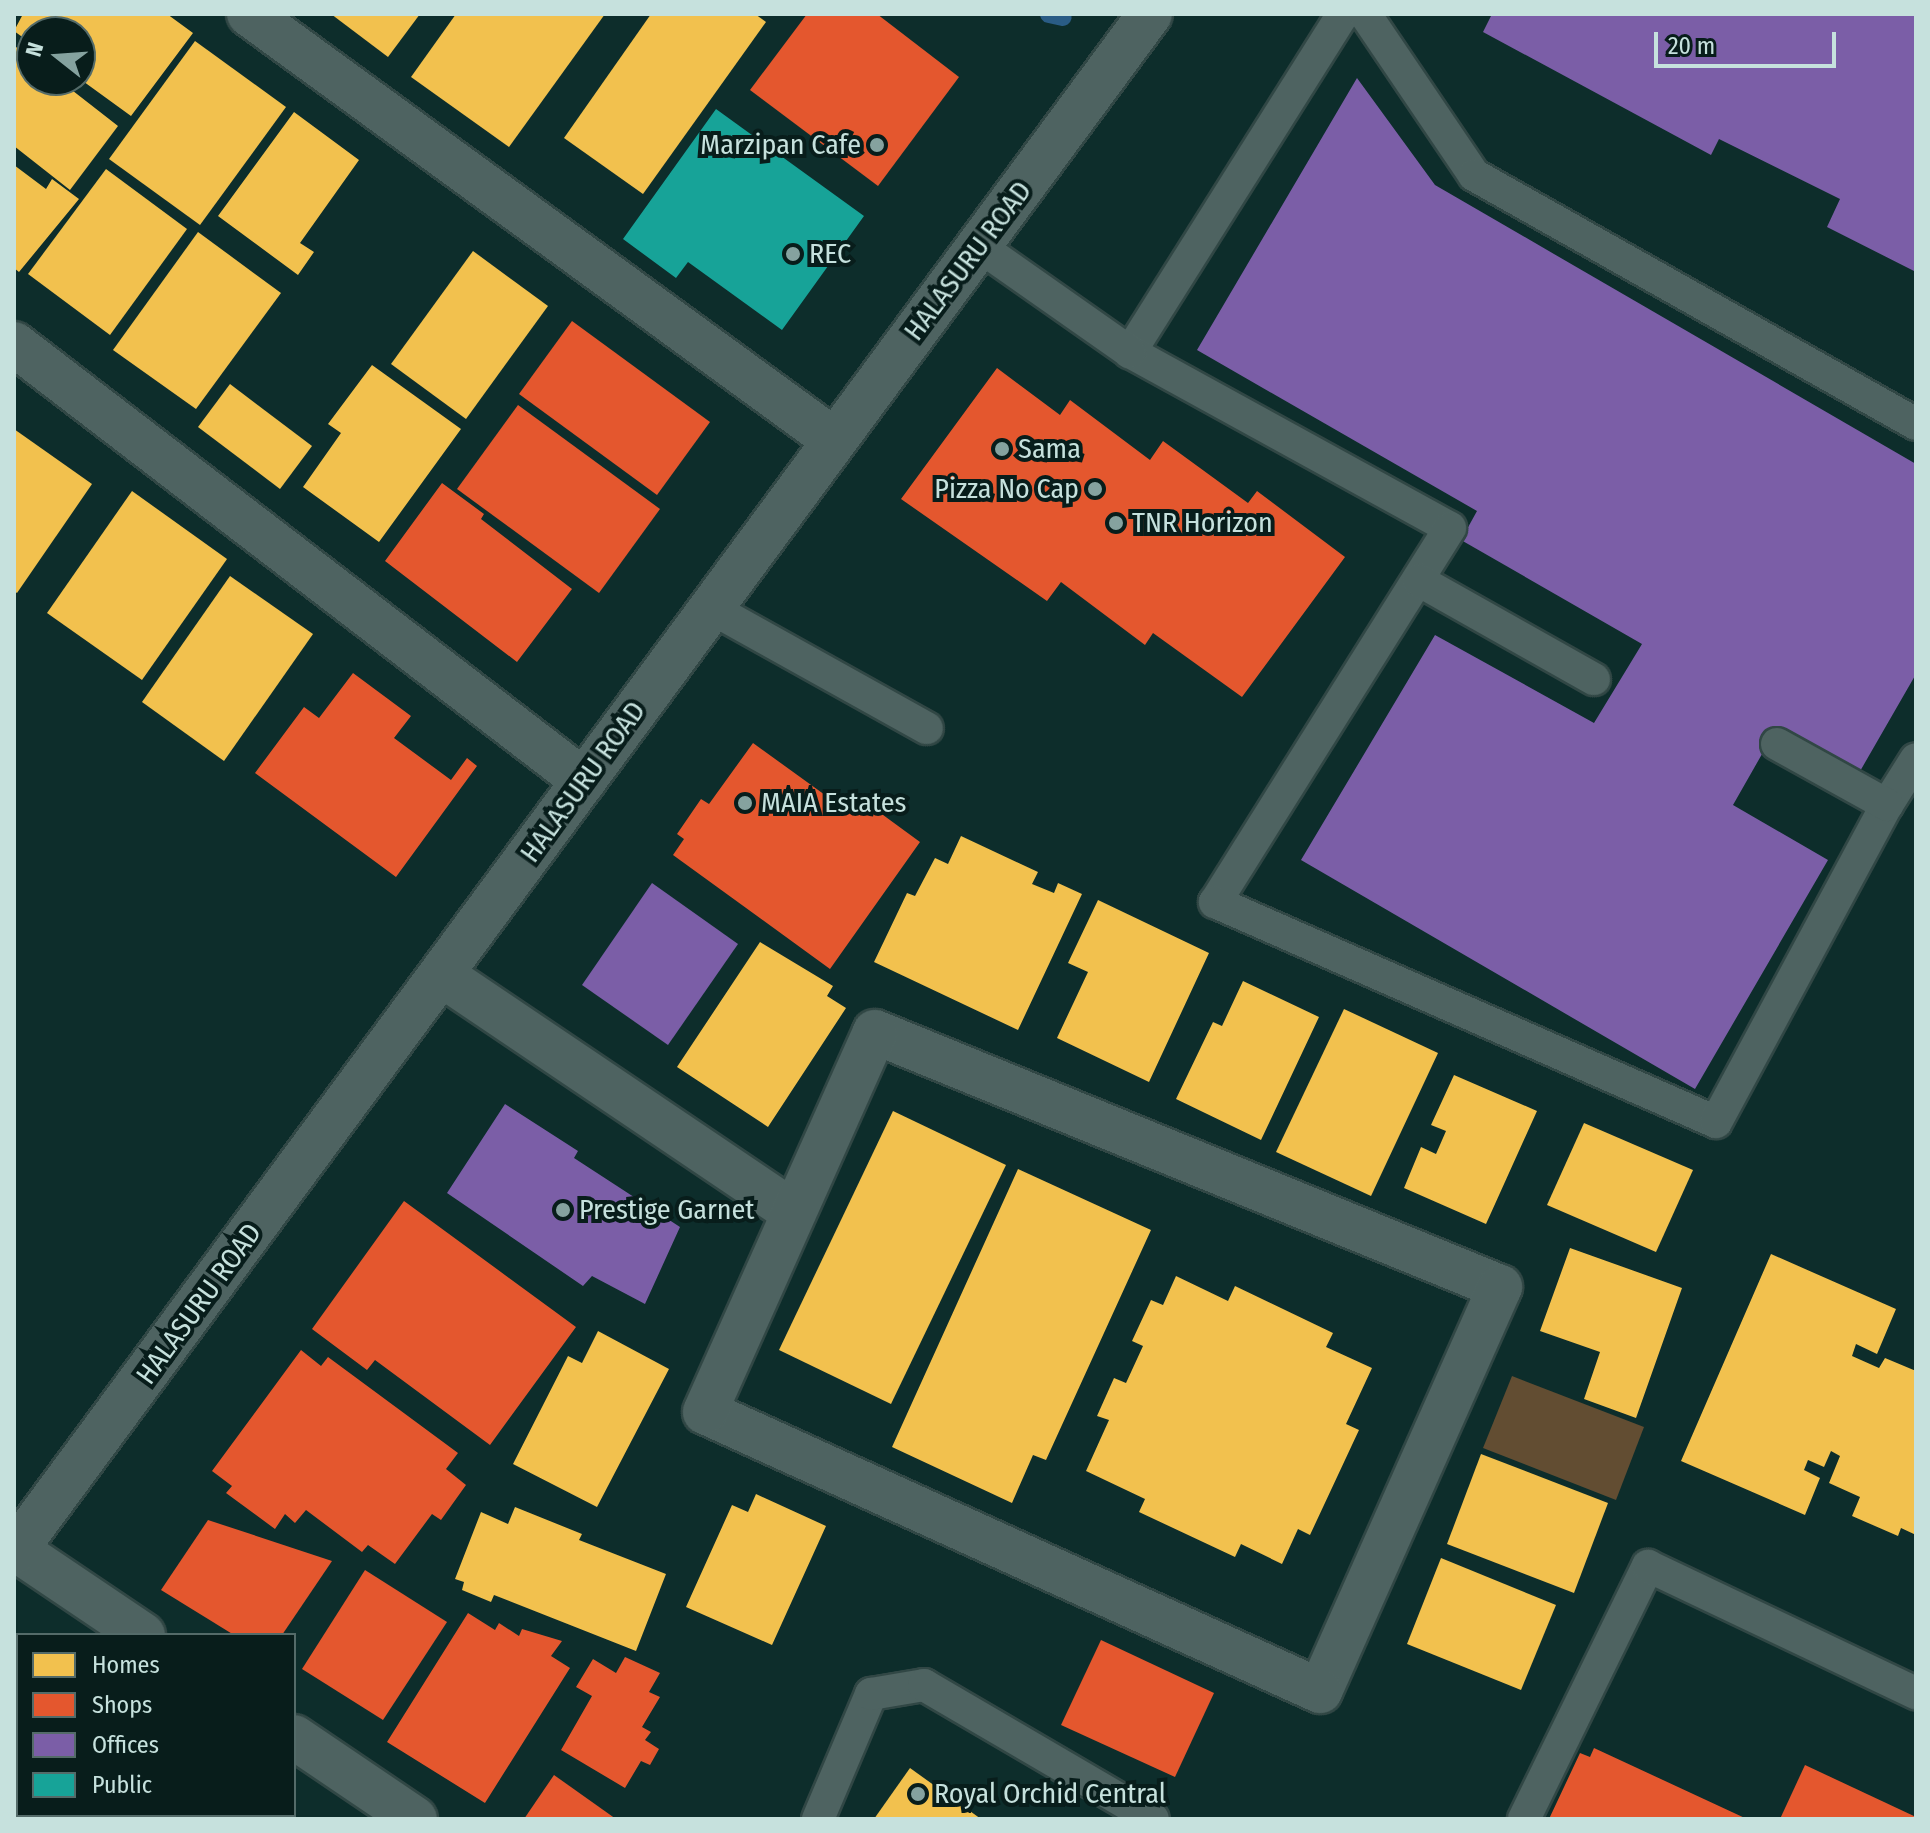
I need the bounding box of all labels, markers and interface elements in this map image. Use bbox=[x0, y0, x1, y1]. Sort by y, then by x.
north arrow bbox=[16, 16, 96, 96]
scale bar bbox=[1658, 16, 1840, 66]
text: 20 m bbox=[1668, 32, 1715, 60]
text: N bbox=[20, 39, 49, 60]
place label: Marzipan Cafe bbox=[700, 128, 861, 162]
marker: Marzipan Cafe bbox=[868, 136, 886, 154]
street label: HALASURU ROAD bbox=[897, 175, 1039, 347]
place label: REC bbox=[809, 237, 851, 271]
marker: REC bbox=[784, 245, 802, 263]
place label: Sama bbox=[1018, 432, 1081, 466]
marker: Sama bbox=[993, 440, 1011, 458]
place label: Pizza No Cap bbox=[934, 472, 1079, 506]
marker: Pizza No Cap bbox=[1086, 480, 1104, 498]
place label: TNR Horizon bbox=[1132, 506, 1273, 540]
marker: TNR Horizon bbox=[1107, 514, 1125, 532]
street label: HALASURU ROAD bbox=[513, 695, 653, 869]
place label: MAIA Estates bbox=[761, 786, 906, 820]
marker: MAIA Estates bbox=[736, 794, 754, 812]
place label: Prestige Garnet bbox=[579, 1193, 754, 1227]
marker: Prestige Garnet bbox=[554, 1201, 572, 1219]
street label: HALASURU ROAD bbox=[129, 1217, 269, 1391]
legend bbox=[16, 1633, 296, 1817]
text: Homes bbox=[92, 1651, 160, 1679]
text: Shops bbox=[92, 1691, 152, 1719]
text: Offices bbox=[92, 1731, 159, 1759]
text: Public bbox=[92, 1771, 152, 1799]
place label: Royal Orchid Central bbox=[934, 1777, 1166, 1811]
marker: Royal Orchid Central bbox=[909, 1785, 927, 1803]

